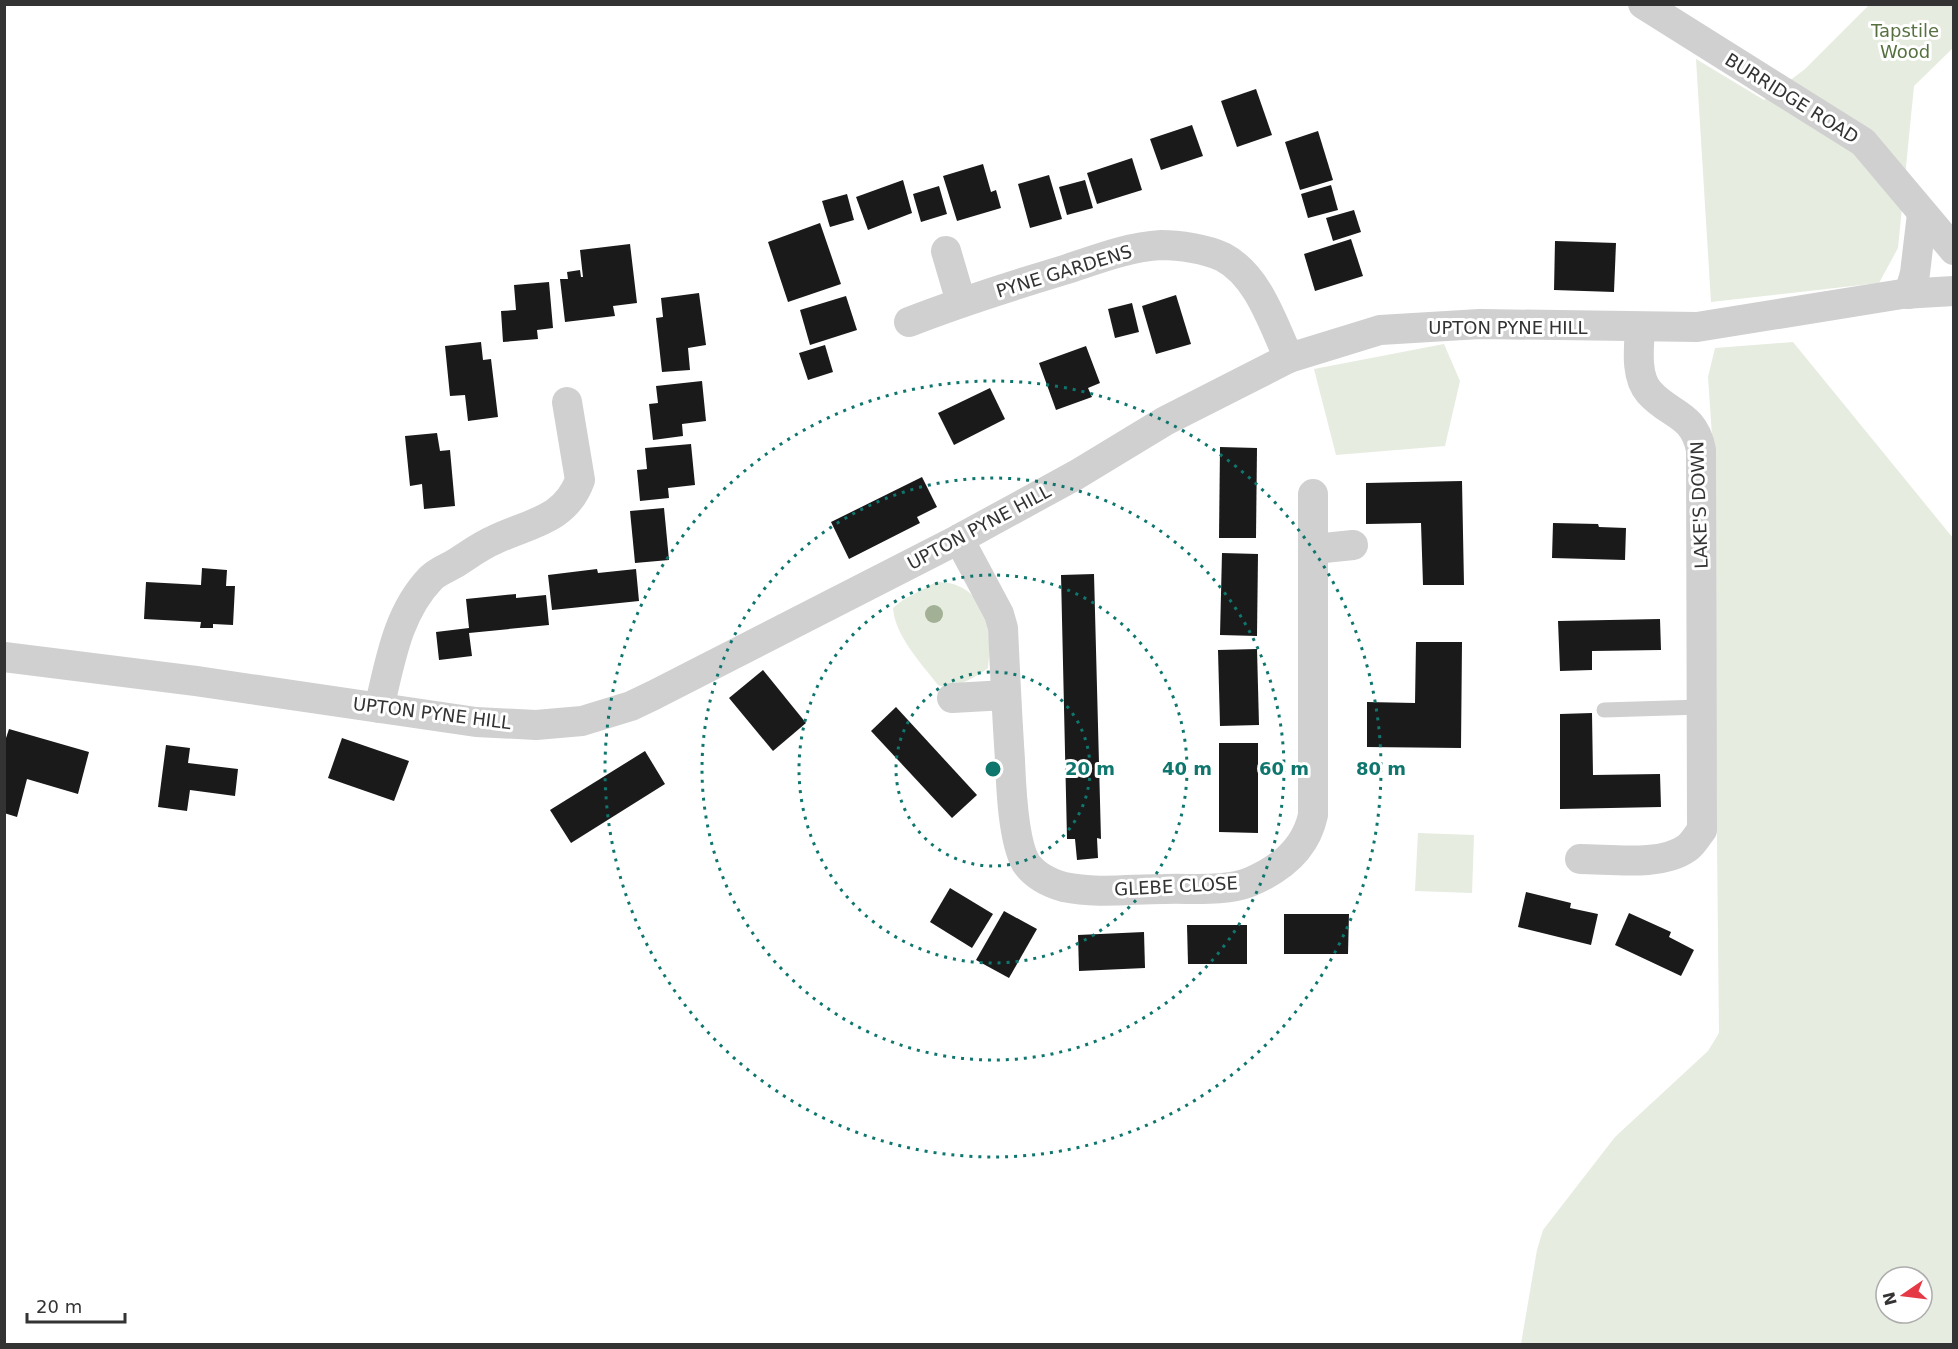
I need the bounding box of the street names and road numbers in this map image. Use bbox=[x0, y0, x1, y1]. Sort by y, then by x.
street label: BURRIDGE ROAD bbox=[1721, 48, 1863, 148]
street label: PYNE GARDENS bbox=[994, 240, 1134, 302]
street label: UPTON PYNE HILL bbox=[1428, 317, 1588, 338]
street label: LAKE'S DOWN bbox=[1686, 441, 1712, 569]
street label: UPTON PYNE HILL bbox=[904, 480, 1054, 574]
street label: UPTON PYNE HILL bbox=[352, 693, 512, 733]
street label: GLEBE CLOSE bbox=[1114, 872, 1238, 900]

